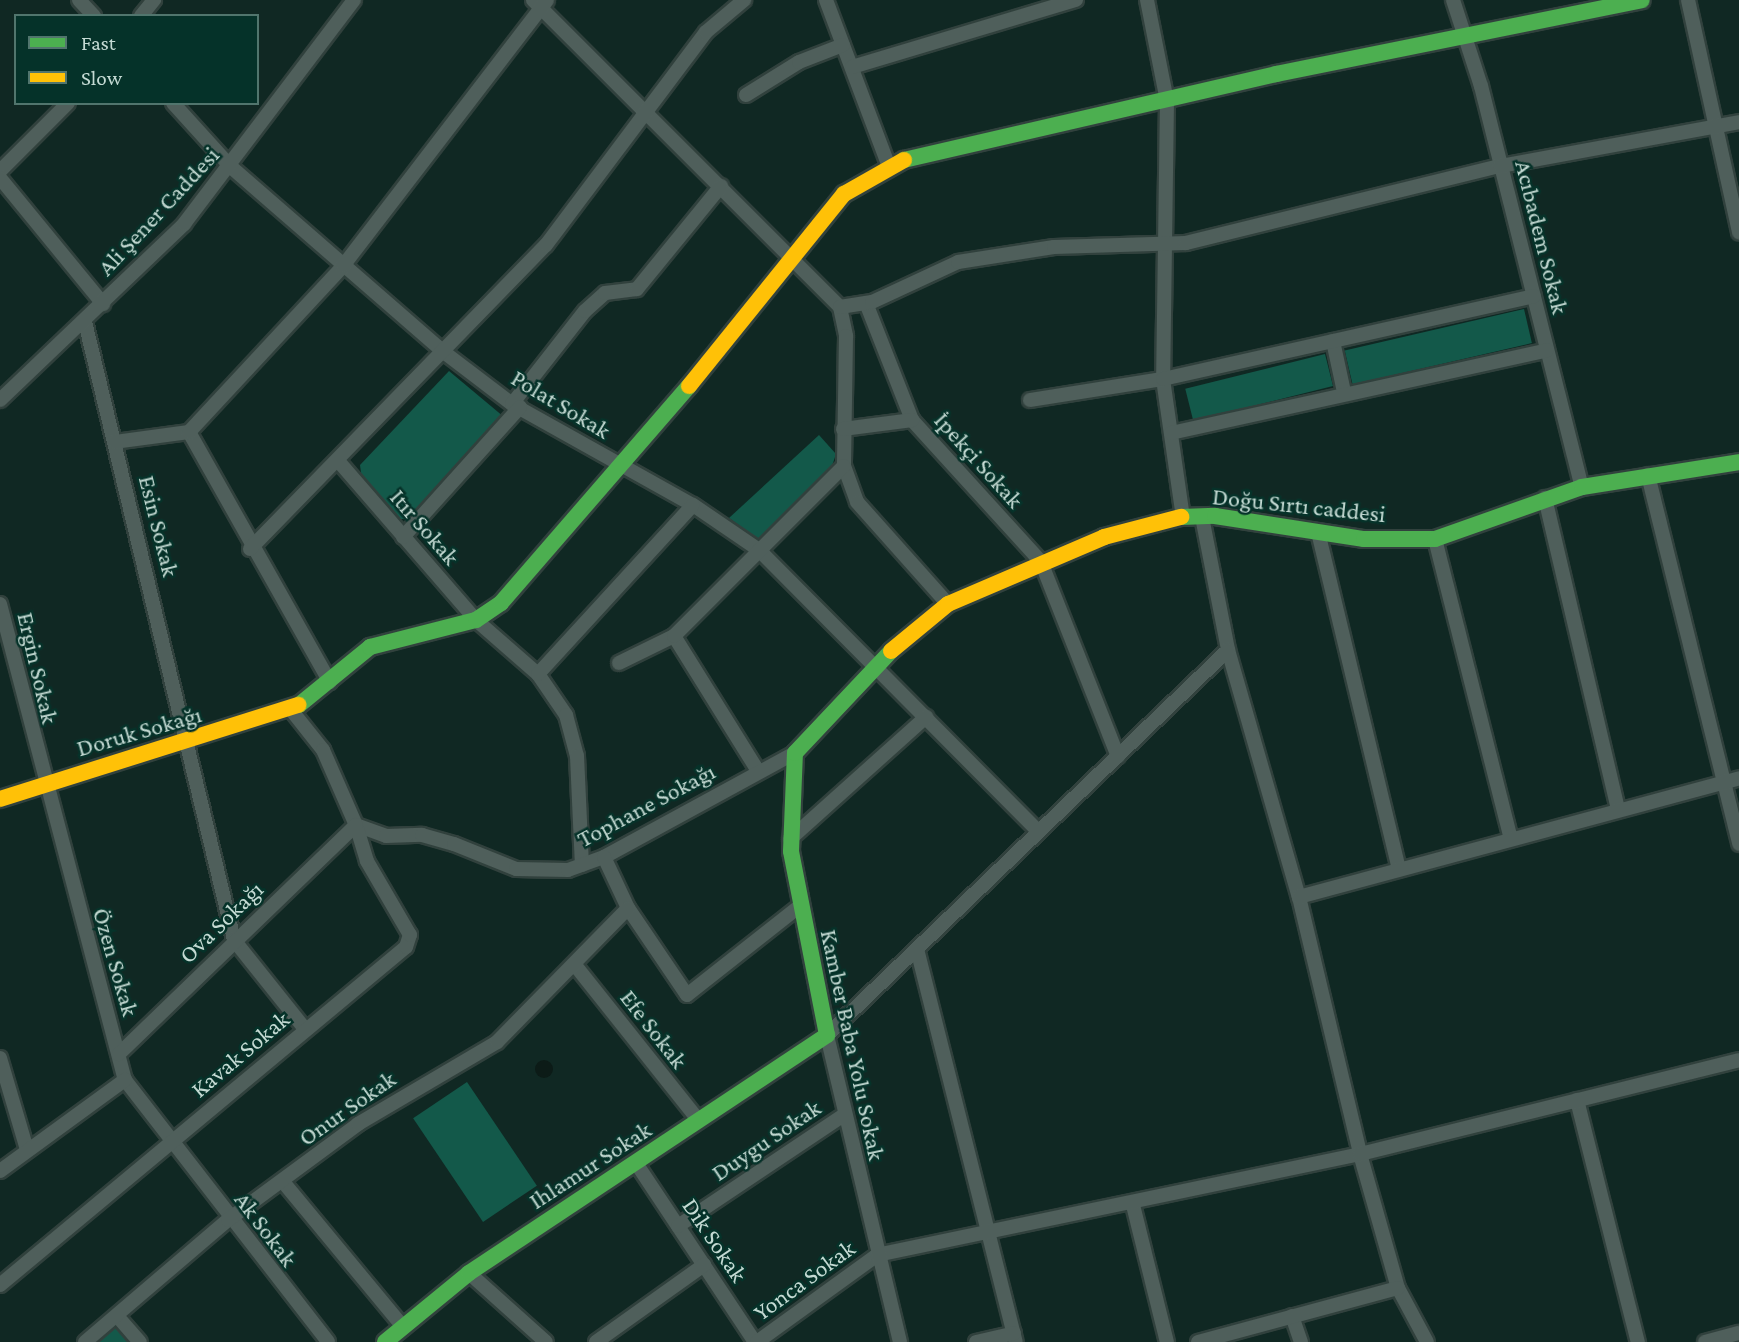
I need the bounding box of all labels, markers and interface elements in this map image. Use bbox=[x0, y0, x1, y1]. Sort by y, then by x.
legend bbox=[14, 14, 259, 105]
text: Fast bbox=[81, 31, 116, 55]
text: Slow bbox=[81, 66, 122, 90]
street label: Ali Şener Caddesi bbox=[91, 141, 225, 281]
street label: Acıbadem Sokak bbox=[1509, 157, 1575, 317]
street label: Polat Sokak bbox=[506, 363, 616, 445]
street label: İpekçi Sokak bbox=[928, 406, 1030, 514]
street label: Esin Sokak bbox=[133, 472, 185, 580]
street label: Doğu Sırtı caddesi bbox=[1211, 482, 1387, 528]
street label: Itır Sokak bbox=[384, 483, 466, 571]
street label: Ergin Sokak bbox=[11, 609, 65, 727]
street label: Doruk Sokağı bbox=[73, 699, 205, 763]
street label: Tophane Sokağı bbox=[572, 757, 720, 853]
street label: Ova Sokağı bbox=[173, 875, 269, 969]
street label: Özen Sokak bbox=[87, 905, 145, 1019]
street label: Kamber Baba Yolu Sokak bbox=[814, 927, 892, 1163]
street label: Efe Sokak bbox=[614, 984, 694, 1074]
street label: Kavak Sokak bbox=[185, 1005, 295, 1103]
street label: Onur Sokak bbox=[293, 1064, 401, 1152]
street label: Duygu Sokak bbox=[706, 1093, 826, 1187]
street label: Ihlamur Sokak bbox=[524, 1115, 656, 1215]
street label: Ak Sokak bbox=[228, 1186, 304, 1272]
street label: Dik Sokak bbox=[676, 1192, 754, 1288]
street label: Yonca Sokak bbox=[748, 1234, 860, 1326]

